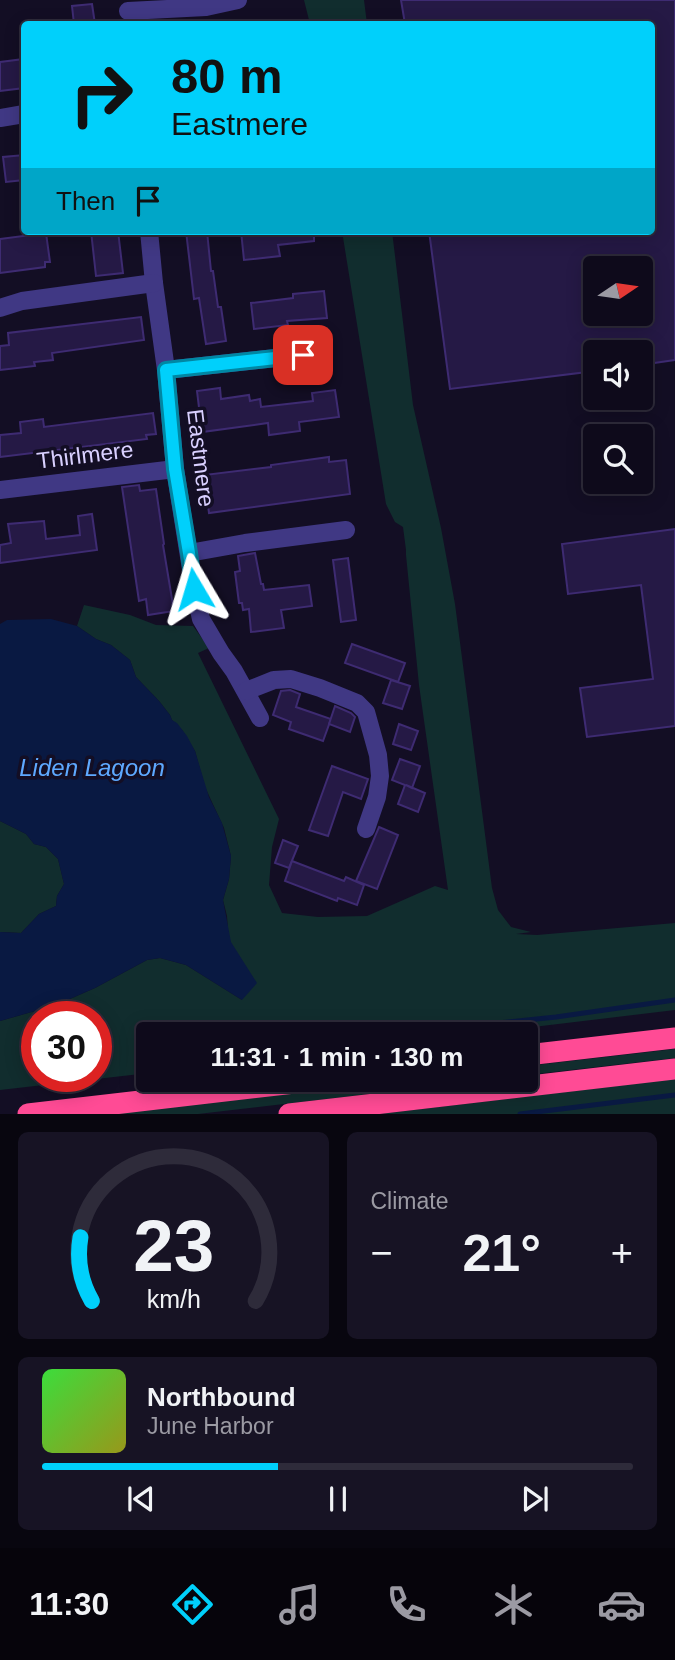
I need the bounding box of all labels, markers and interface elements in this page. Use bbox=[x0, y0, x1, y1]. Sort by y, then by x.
icon: right bbox=[56, 49, 147, 140]
text: 80 m bbox=[171, 49, 283, 103]
text: Eastmere bbox=[171, 106, 308, 142]
icon: arrive bbox=[129, 182, 167, 220]
text: Then bbox=[56, 186, 115, 216]
north arrow bbox=[583, 256, 653, 326]
map controls bbox=[583, 256, 653, 494]
pin bbox=[273, 325, 333, 385]
icon: arrive bbox=[284, 336, 322, 374]
button: sound bbox=[583, 340, 653, 410]
street label: Eastmere bbox=[182, 408, 220, 508]
button: search bbox=[583, 424, 653, 494]
street label: Thirlmere bbox=[35, 436, 135, 474]
position arrow bbox=[157, 552, 231, 626]
water label: Liden Lagoon bbox=[19, 754, 165, 781]
speed limit sign: 30 bbox=[21, 1001, 112, 1092]
text: 11:31 · 1 min · 130 m bbox=[211, 1042, 463, 1072]
text: Climate bbox=[371, 1188, 448, 1214]
text: 23 bbox=[133, 1206, 214, 1287]
text: 21° bbox=[462, 1224, 541, 1282]
text: − bbox=[371, 1232, 393, 1274]
text: + bbox=[611, 1232, 633, 1274]
text: km/h bbox=[146, 1285, 200, 1313]
text: Northbound bbox=[147, 1382, 296, 1412]
text: June Harbor bbox=[147, 1413, 274, 1439]
icon: previous bbox=[122, 1480, 160, 1518]
icon: pause bbox=[319, 1480, 357, 1518]
icon: next bbox=[516, 1480, 554, 1518]
icon: directions bbox=[168, 1580, 217, 1629]
icon: music bbox=[275, 1580, 324, 1629]
icon: phone bbox=[382, 1580, 431, 1629]
icon: climate bbox=[489, 1580, 538, 1629]
icon: car bbox=[597, 1580, 646, 1629]
text: 11:30 bbox=[29, 1586, 109, 1622]

